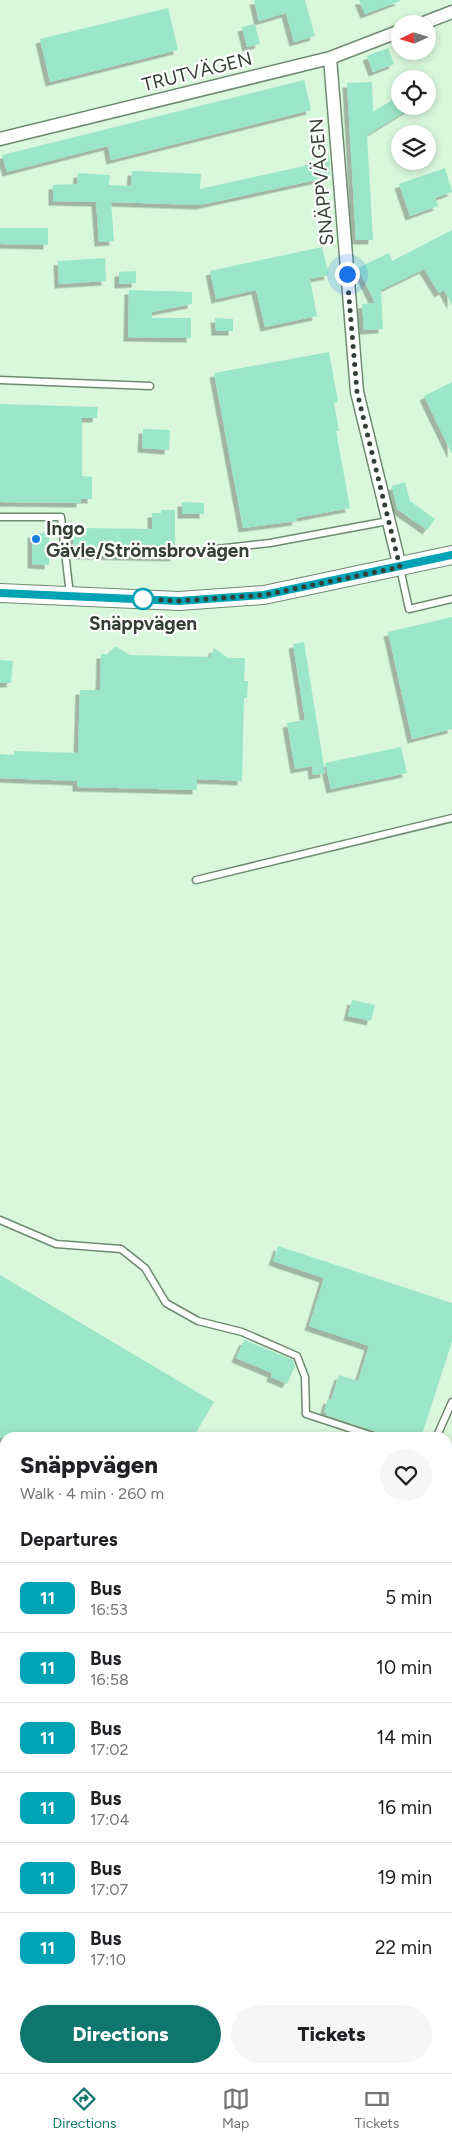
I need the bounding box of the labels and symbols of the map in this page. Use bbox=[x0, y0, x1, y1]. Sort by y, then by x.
north arrow bbox=[391, 15, 436, 60]
street label: TRUTVÄGEN bbox=[140, 47, 255, 96]
street label: SNÄPPVÄGEN bbox=[304, 117, 339, 247]
your location bbox=[335, 262, 360, 287]
place label: Ingo Gävle/Strömsbrovägen bbox=[46, 517, 249, 562]
marker: Ingo Gävle/Strömsbrovägen bbox=[30, 533, 42, 545]
marker: Snäppvägen bbox=[132, 588, 154, 610]
place label: Snäppvägen bbox=[89, 612, 197, 635]

